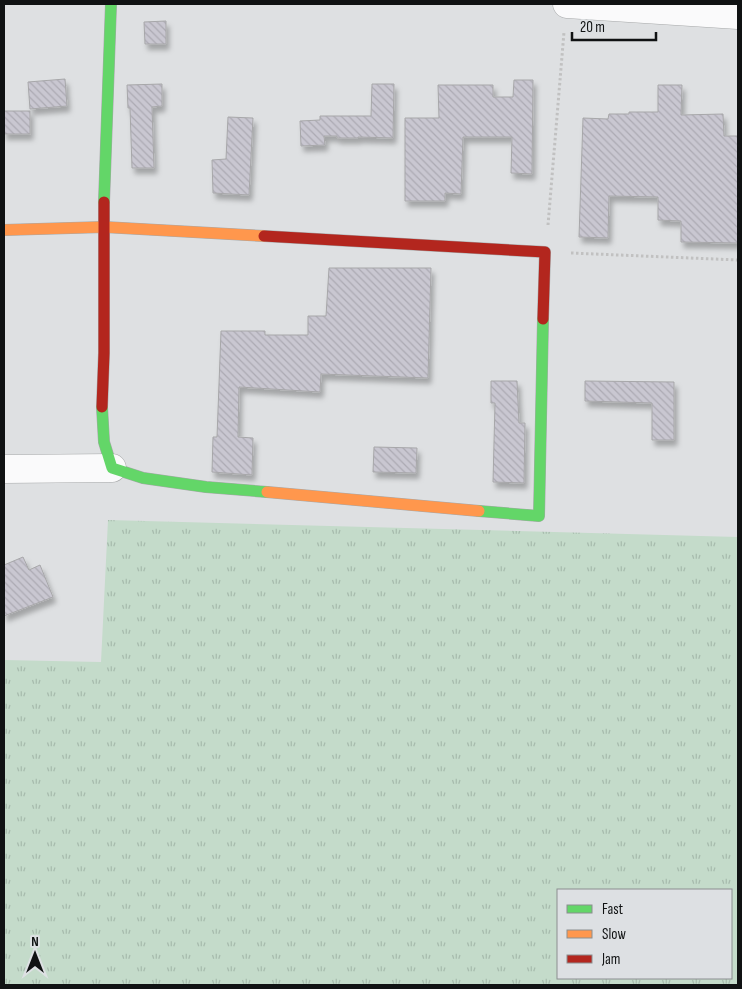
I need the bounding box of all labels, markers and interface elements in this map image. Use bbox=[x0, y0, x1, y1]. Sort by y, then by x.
scale bar bbox=[572, 10, 656, 42]
text: 20 m bbox=[580, 18, 605, 37]
legend bbox=[557, 889, 732, 979]
text: Fast bbox=[602, 900, 624, 919]
text: Slow bbox=[602, 925, 626, 944]
north arrow bbox=[10, 929, 60, 979]
text: N bbox=[31, 933, 39, 950]
text: Jam bbox=[601, 950, 620, 969]

